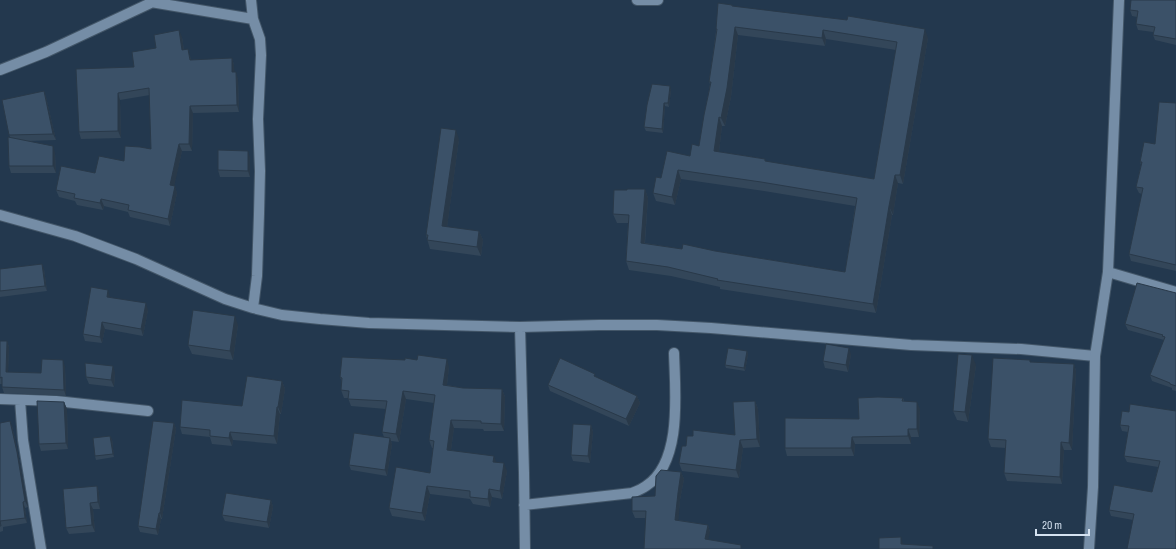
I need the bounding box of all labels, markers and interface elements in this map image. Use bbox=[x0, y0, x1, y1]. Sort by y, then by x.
scale bar bbox=[1036, 511, 1089, 537]
text: 20 m bbox=[1042, 518, 1062, 533]

